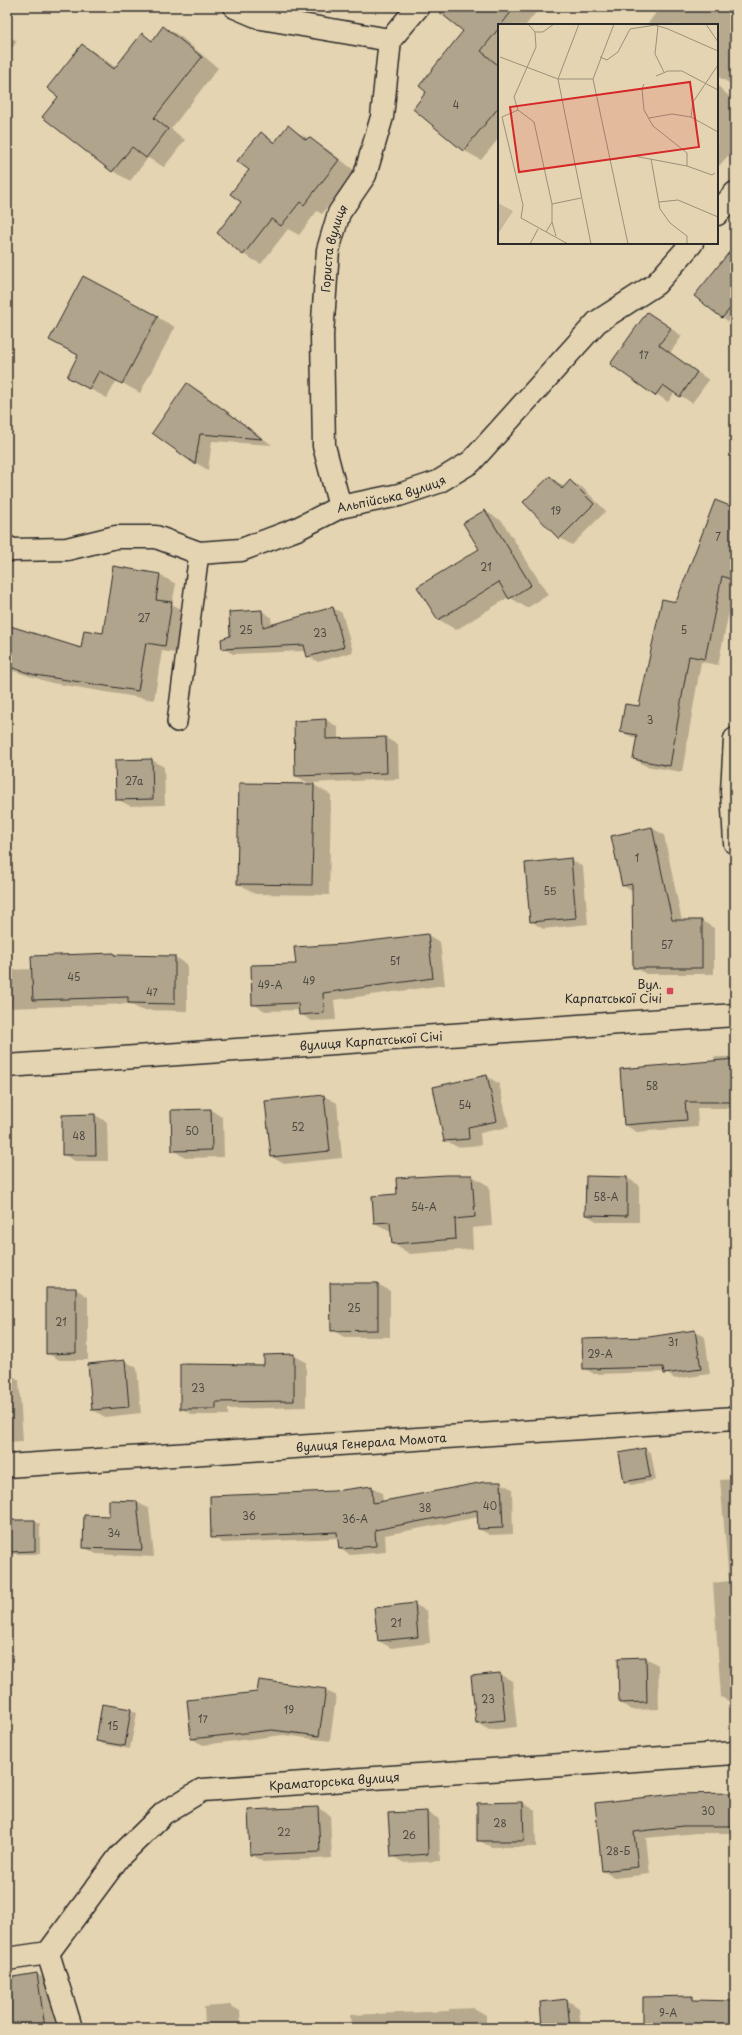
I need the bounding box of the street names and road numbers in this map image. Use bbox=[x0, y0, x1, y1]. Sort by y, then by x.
street label: Гориста вулиця bbox=[316, 200, 352, 293]
street label: Альпійська вулиця bbox=[335, 470, 449, 516]
street label: вулиця Карпатської Січі bbox=[299, 1027, 443, 1054]
street label: вулиця Генерала Момота bbox=[295, 1428, 448, 1456]
street label: Краматорська вулиця bbox=[269, 1767, 400, 1794]

